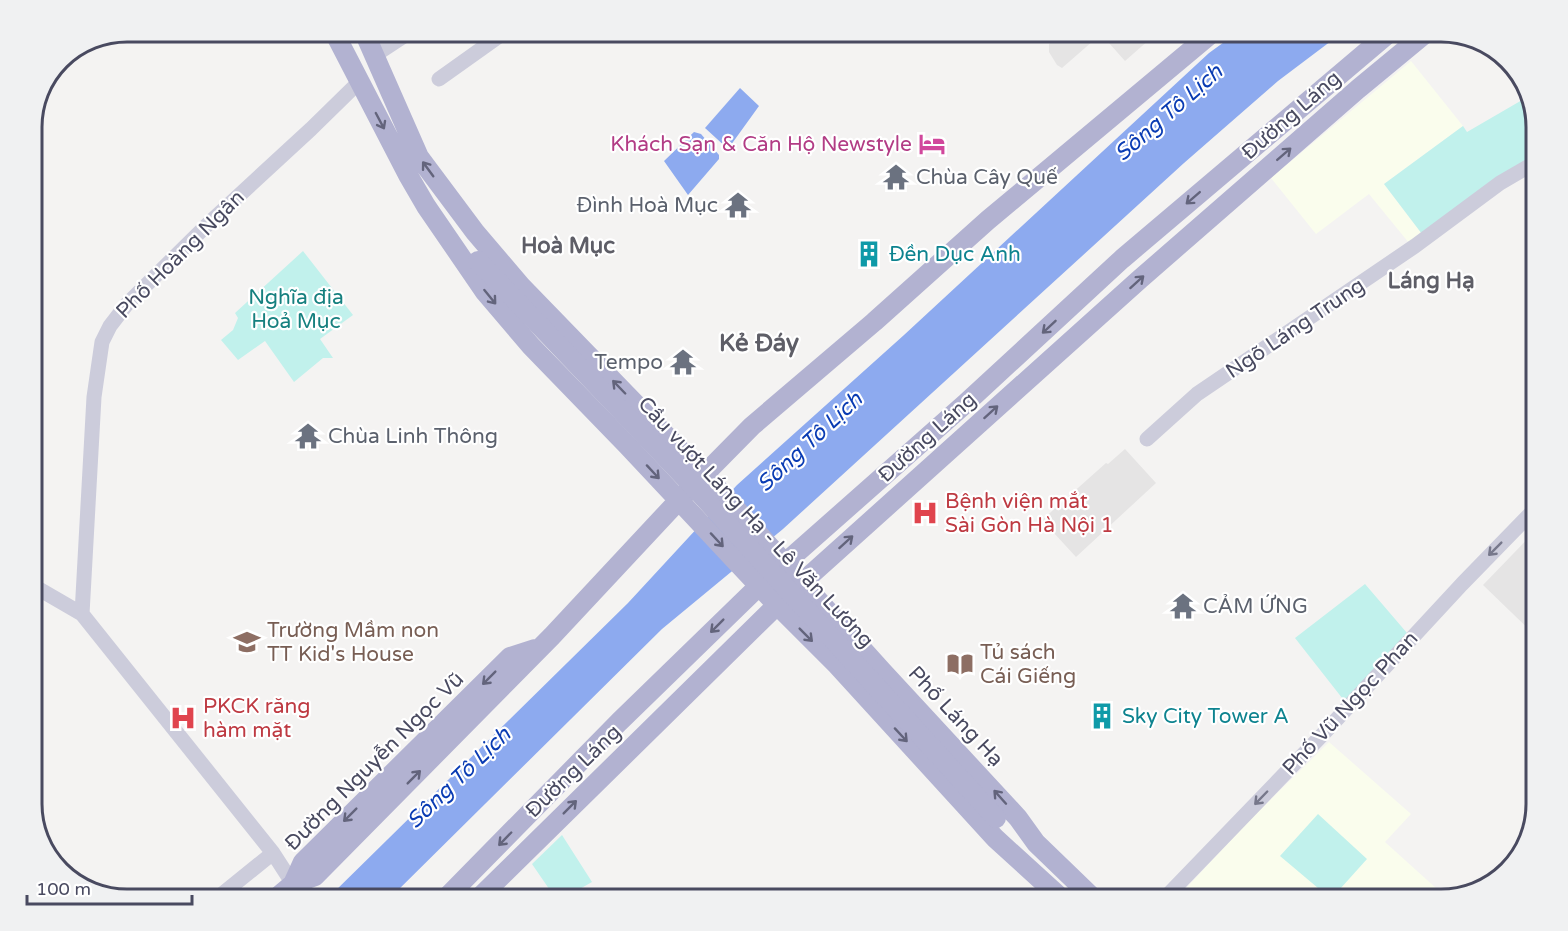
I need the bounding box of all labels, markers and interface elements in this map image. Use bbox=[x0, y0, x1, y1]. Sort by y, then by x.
water label: Sông Tô Lịch bbox=[1109, 59, 1228, 167]
street label: Đường Láng bbox=[1237, 66, 1346, 165]
one-way arrow bbox=[374, 112, 386, 129]
hotel icon: Khách Sạn & Căn Hộ Newstyle bbox=[917, 129, 947, 159]
place label: Khách Sạn & Căn Hộ Newstyle bbox=[610, 132, 912, 157]
one-way arrow bbox=[1276, 147, 1291, 161]
one-way arrow bbox=[422, 162, 434, 178]
temple icon: Chùa Cây Quế bbox=[881, 162, 911, 192]
place label: Chùa Cây Quế bbox=[916, 165, 1058, 190]
street label: Phố Hoàng Ngân bbox=[111, 185, 250, 324]
temple icon: Đình Hoà Mục bbox=[723, 190, 753, 220]
one-way arrow bbox=[1186, 191, 1201, 205]
place label: Đình Hoà Mục bbox=[576, 193, 718, 218]
district label: Hoà Mục bbox=[521, 233, 615, 259]
building icon: Đền Dục Anh bbox=[854, 239, 884, 269]
place label: Đền Dục Anh bbox=[889, 242, 1021, 267]
district label: Láng Hạ bbox=[1387, 268, 1475, 294]
street label: Ngõ Láng Trung bbox=[1221, 273, 1369, 384]
one-way arrow bbox=[1129, 275, 1144, 289]
park label: Nghĩa địa Hoả Mục bbox=[248, 285, 344, 334]
one-way arrow bbox=[483, 289, 497, 304]
one-way arrow bbox=[1041, 320, 1056, 334]
district label: Kẻ Đáy bbox=[719, 329, 799, 358]
temple icon: Tempo bbox=[668, 347, 698, 377]
place label: Tempo bbox=[594, 350, 663, 375]
one-way arrow bbox=[612, 379, 627, 394]
water label: Sông Tô Lịch bbox=[752, 386, 868, 497]
street label: Đường Láng bbox=[873, 387, 981, 488]
street label: Cầu vượt Láng Hạ - Lê Văn Lương bbox=[633, 392, 879, 653]
one-way arrow bbox=[984, 405, 999, 419]
temple icon: Chùa Linh Thông bbox=[293, 421, 323, 451]
place label: Chùa Linh Thông bbox=[328, 424, 498, 449]
one-way arrow bbox=[646, 465, 660, 480]
place label: Bệnh viện mắt Sài Gòn Hà Nội 1 bbox=[945, 489, 1114, 538]
hospital icon: Bệnh viện mắt Sài Gòn Hà Nội 1 bbox=[910, 498, 940, 528]
one-way arrow bbox=[710, 533, 724, 548]
one-way arrow bbox=[839, 535, 854, 549]
one-way arrow bbox=[1488, 542, 1503, 557]
temple icon: CẢM ỨNG bbox=[1168, 591, 1198, 621]
place label: CẢM ỨNG bbox=[1203, 594, 1308, 619]
place label: Trường Mầm non TT Kid's House bbox=[267, 618, 439, 667]
one-way arrow bbox=[709, 619, 724, 634]
street label: Phố Vũ Ngọc Phan bbox=[1277, 626, 1423, 780]
school or university icon: Trường Mầm non TT Kid's House bbox=[232, 627, 262, 657]
one-way arrow bbox=[799, 628, 814, 642]
place label: Tủ sách Cái Giếng bbox=[980, 640, 1076, 689]
library icon: Tủ sách Cái Giếng bbox=[945, 649, 975, 679]
street label: Phố Láng Hạ bbox=[903, 661, 1008, 772]
street label: Đường Nguyễn Ngọc Vũ bbox=[280, 667, 469, 856]
one-way arrow bbox=[482, 670, 497, 685]
place label: PKCK răng hàm mặt bbox=[203, 694, 311, 743]
building icon: Sky City Tower A bbox=[1087, 701, 1117, 731]
hospital icon: PKCK răng hàm mặt bbox=[168, 703, 198, 733]
place label: Sky City Tower A bbox=[1122, 704, 1289, 729]
street label: Đường Láng bbox=[520, 720, 626, 823]
water label: Sông Tô Lịch bbox=[401, 721, 516, 834]
one-way arrow bbox=[894, 727, 908, 742]
one-way arrow bbox=[406, 769, 421, 784]
one-way arrow bbox=[992, 790, 1007, 805]
one-way arrow bbox=[1254, 791, 1268, 806]
one-way arrow bbox=[562, 800, 577, 815]
one-way arrow bbox=[343, 807, 358, 822]
one-way arrow bbox=[497, 831, 512, 846]
scale bar bbox=[27, 868, 192, 906]
text: 100 m bbox=[36, 878, 91, 900]

